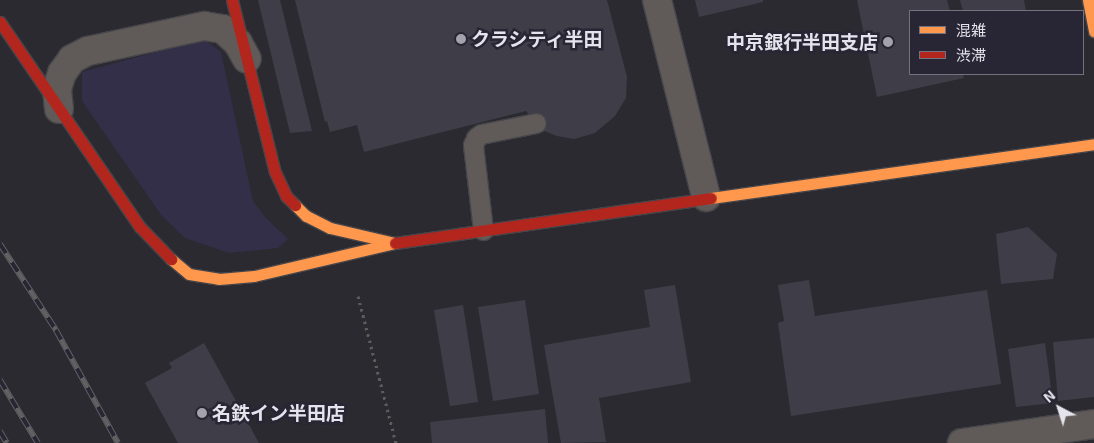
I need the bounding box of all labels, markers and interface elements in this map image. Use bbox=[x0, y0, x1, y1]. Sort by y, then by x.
legend bbox=[909, 10, 1084, 75]
text: 混雑 bbox=[956, 21, 986, 39]
place label: クラシティ半田 bbox=[471, 28, 604, 50]
place label: 中京銀行半田支店 bbox=[726, 31, 878, 53]
marker: クラシティ半田 bbox=[455, 33, 467, 45]
marker: 中京銀行半田支店 bbox=[882, 36, 894, 48]
text: 渋滞 bbox=[956, 46, 986, 64]
north arrow bbox=[1034, 383, 1084, 433]
text: N bbox=[1040, 386, 1058, 406]
place label: 名鉄イン半田店 bbox=[212, 402, 345, 424]
marker: 名鉄イン半田店 bbox=[196, 407, 208, 419]

